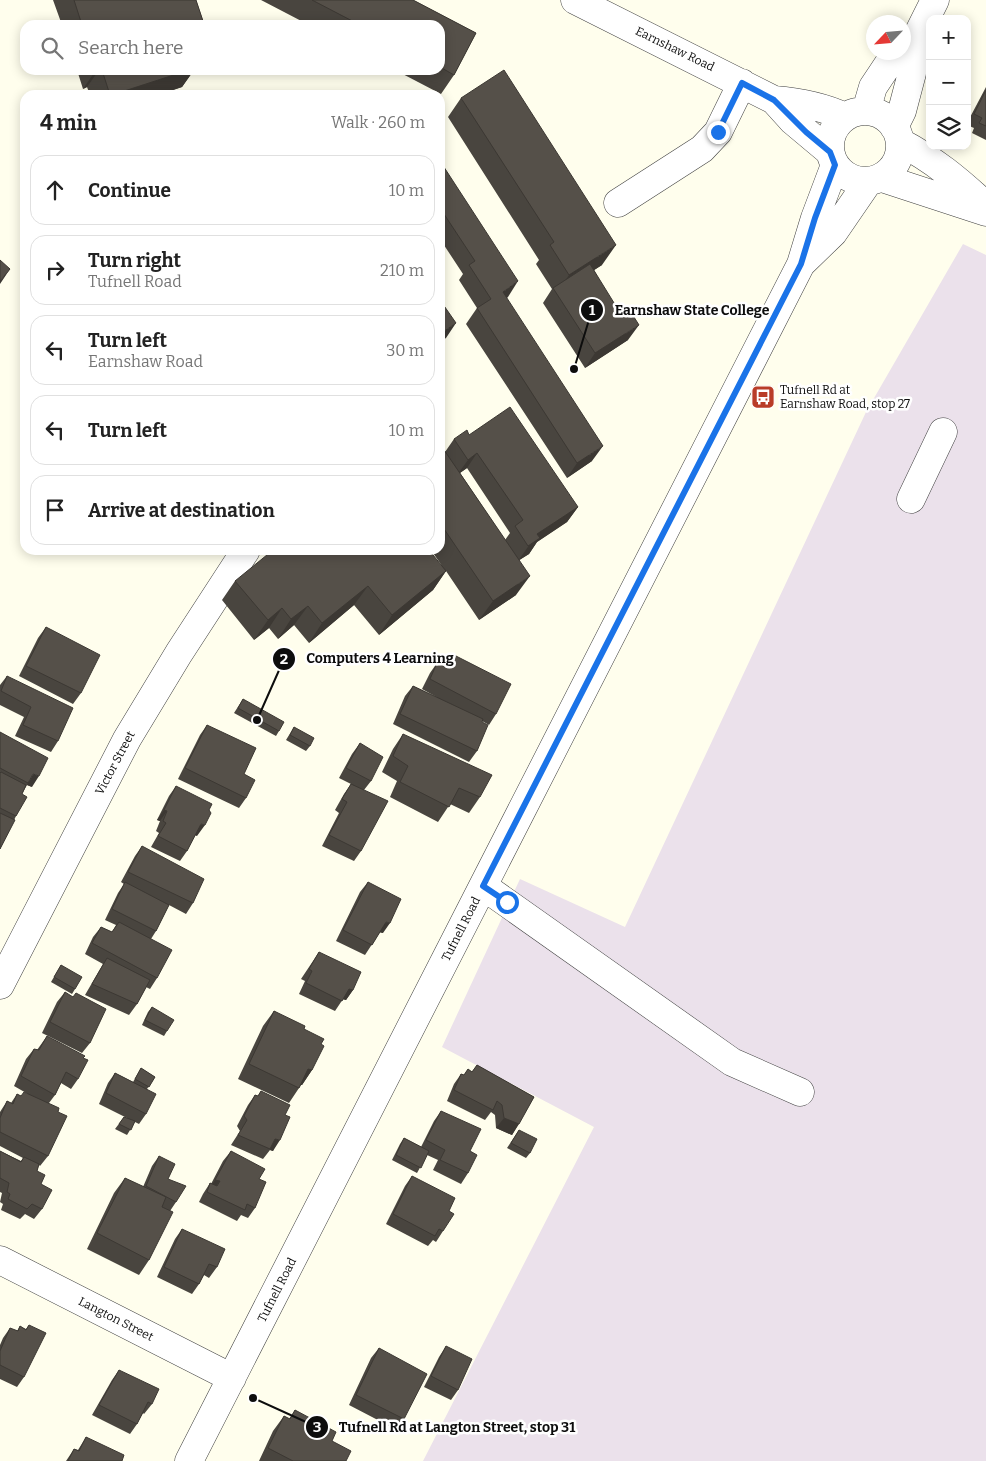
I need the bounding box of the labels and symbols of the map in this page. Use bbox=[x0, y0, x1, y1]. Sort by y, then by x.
north arrow bbox=[866, 15, 911, 60]
street label: Earnshaw Road bbox=[633, 24, 717, 74]
route end bbox=[707, 121, 730, 144]
callout: Earnshaw State College bbox=[579, 296, 779, 325]
text: 1 bbox=[589, 301, 596, 319]
text: Earnshaw State College bbox=[615, 302, 770, 319]
place label: Tufnell Rd at Earnshaw Road, stop 27 bbox=[780, 383, 910, 411]
bus stop icon: Tufnell Rd at Earnshaw Road, stop 27 bbox=[750, 384, 776, 410]
callout: Computers 4 Learning bbox=[271, 644, 464, 673]
text: 2 bbox=[280, 650, 288, 668]
text: Computers 4 Learning bbox=[306, 650, 454, 667]
street label: Victor Street bbox=[92, 728, 138, 797]
route start bbox=[496, 891, 519, 914]
street label: Tufnell Road bbox=[439, 895, 483, 963]
street label: Tufnell Road bbox=[255, 1256, 299, 1324]
street label: Langton Street bbox=[76, 1294, 156, 1344]
callout: Tufnell Rd at Langton Street, stop 31 bbox=[304, 1413, 586, 1442]
text: 3 bbox=[313, 1418, 321, 1436]
text: Tufnell Rd at Langton Street, stop 31 bbox=[339, 1419, 575, 1436]

